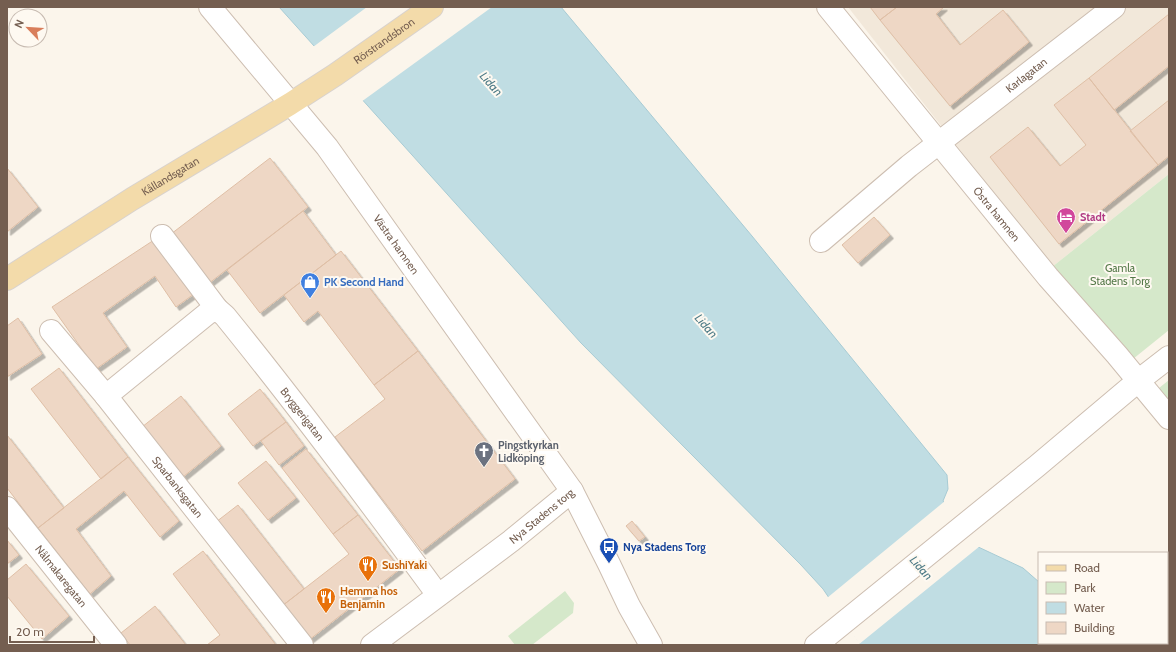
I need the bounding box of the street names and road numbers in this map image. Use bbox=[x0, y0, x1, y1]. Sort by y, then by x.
street label: Rörstrandsbron bbox=[351, 14, 417, 67]
street label: Karlagatan bbox=[1003, 55, 1050, 96]
street label: Kållandsgatan bbox=[139, 153, 202, 199]
street label: Östra hamnen bbox=[970, 184, 1023, 244]
street label: Västra hamnen bbox=[370, 212, 422, 277]
street label: Bryggerigatan bbox=[277, 385, 327, 444]
street label: Sparbanksgatan bbox=[149, 454, 206, 520]
street label: Nya Stadens torg bbox=[506, 485, 577, 547]
street label: Nålmakaregatan bbox=[32, 542, 90, 610]

